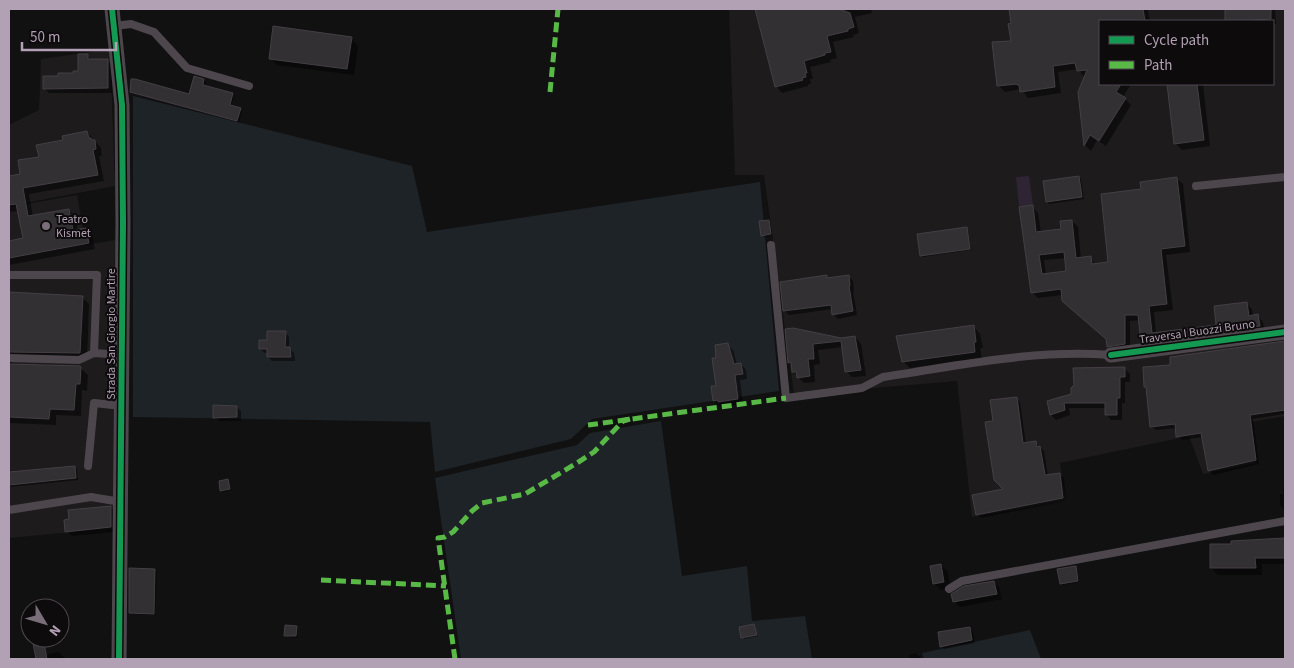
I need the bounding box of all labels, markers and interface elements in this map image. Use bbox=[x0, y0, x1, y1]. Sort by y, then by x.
scale bar bbox=[22, 20, 116, 52]
legend bbox=[1099, 20, 1274, 85]
text: 50 m bbox=[30, 27, 60, 48]
text: Cycle path bbox=[1144, 30, 1209, 51]
text: Path bbox=[1144, 55, 1172, 76]
place label: Teatro Kismet bbox=[56, 211, 91, 242]
marker: Teatro Kismet bbox=[40, 220, 52, 232]
street label: Strada San Giorgio Martire bbox=[103, 268, 120, 400]
street label: Traversa I Buozzi Bruno bbox=[1138, 315, 1256, 349]
north arrow bbox=[20, 598, 70, 648]
text: N bbox=[44, 621, 65, 640]

